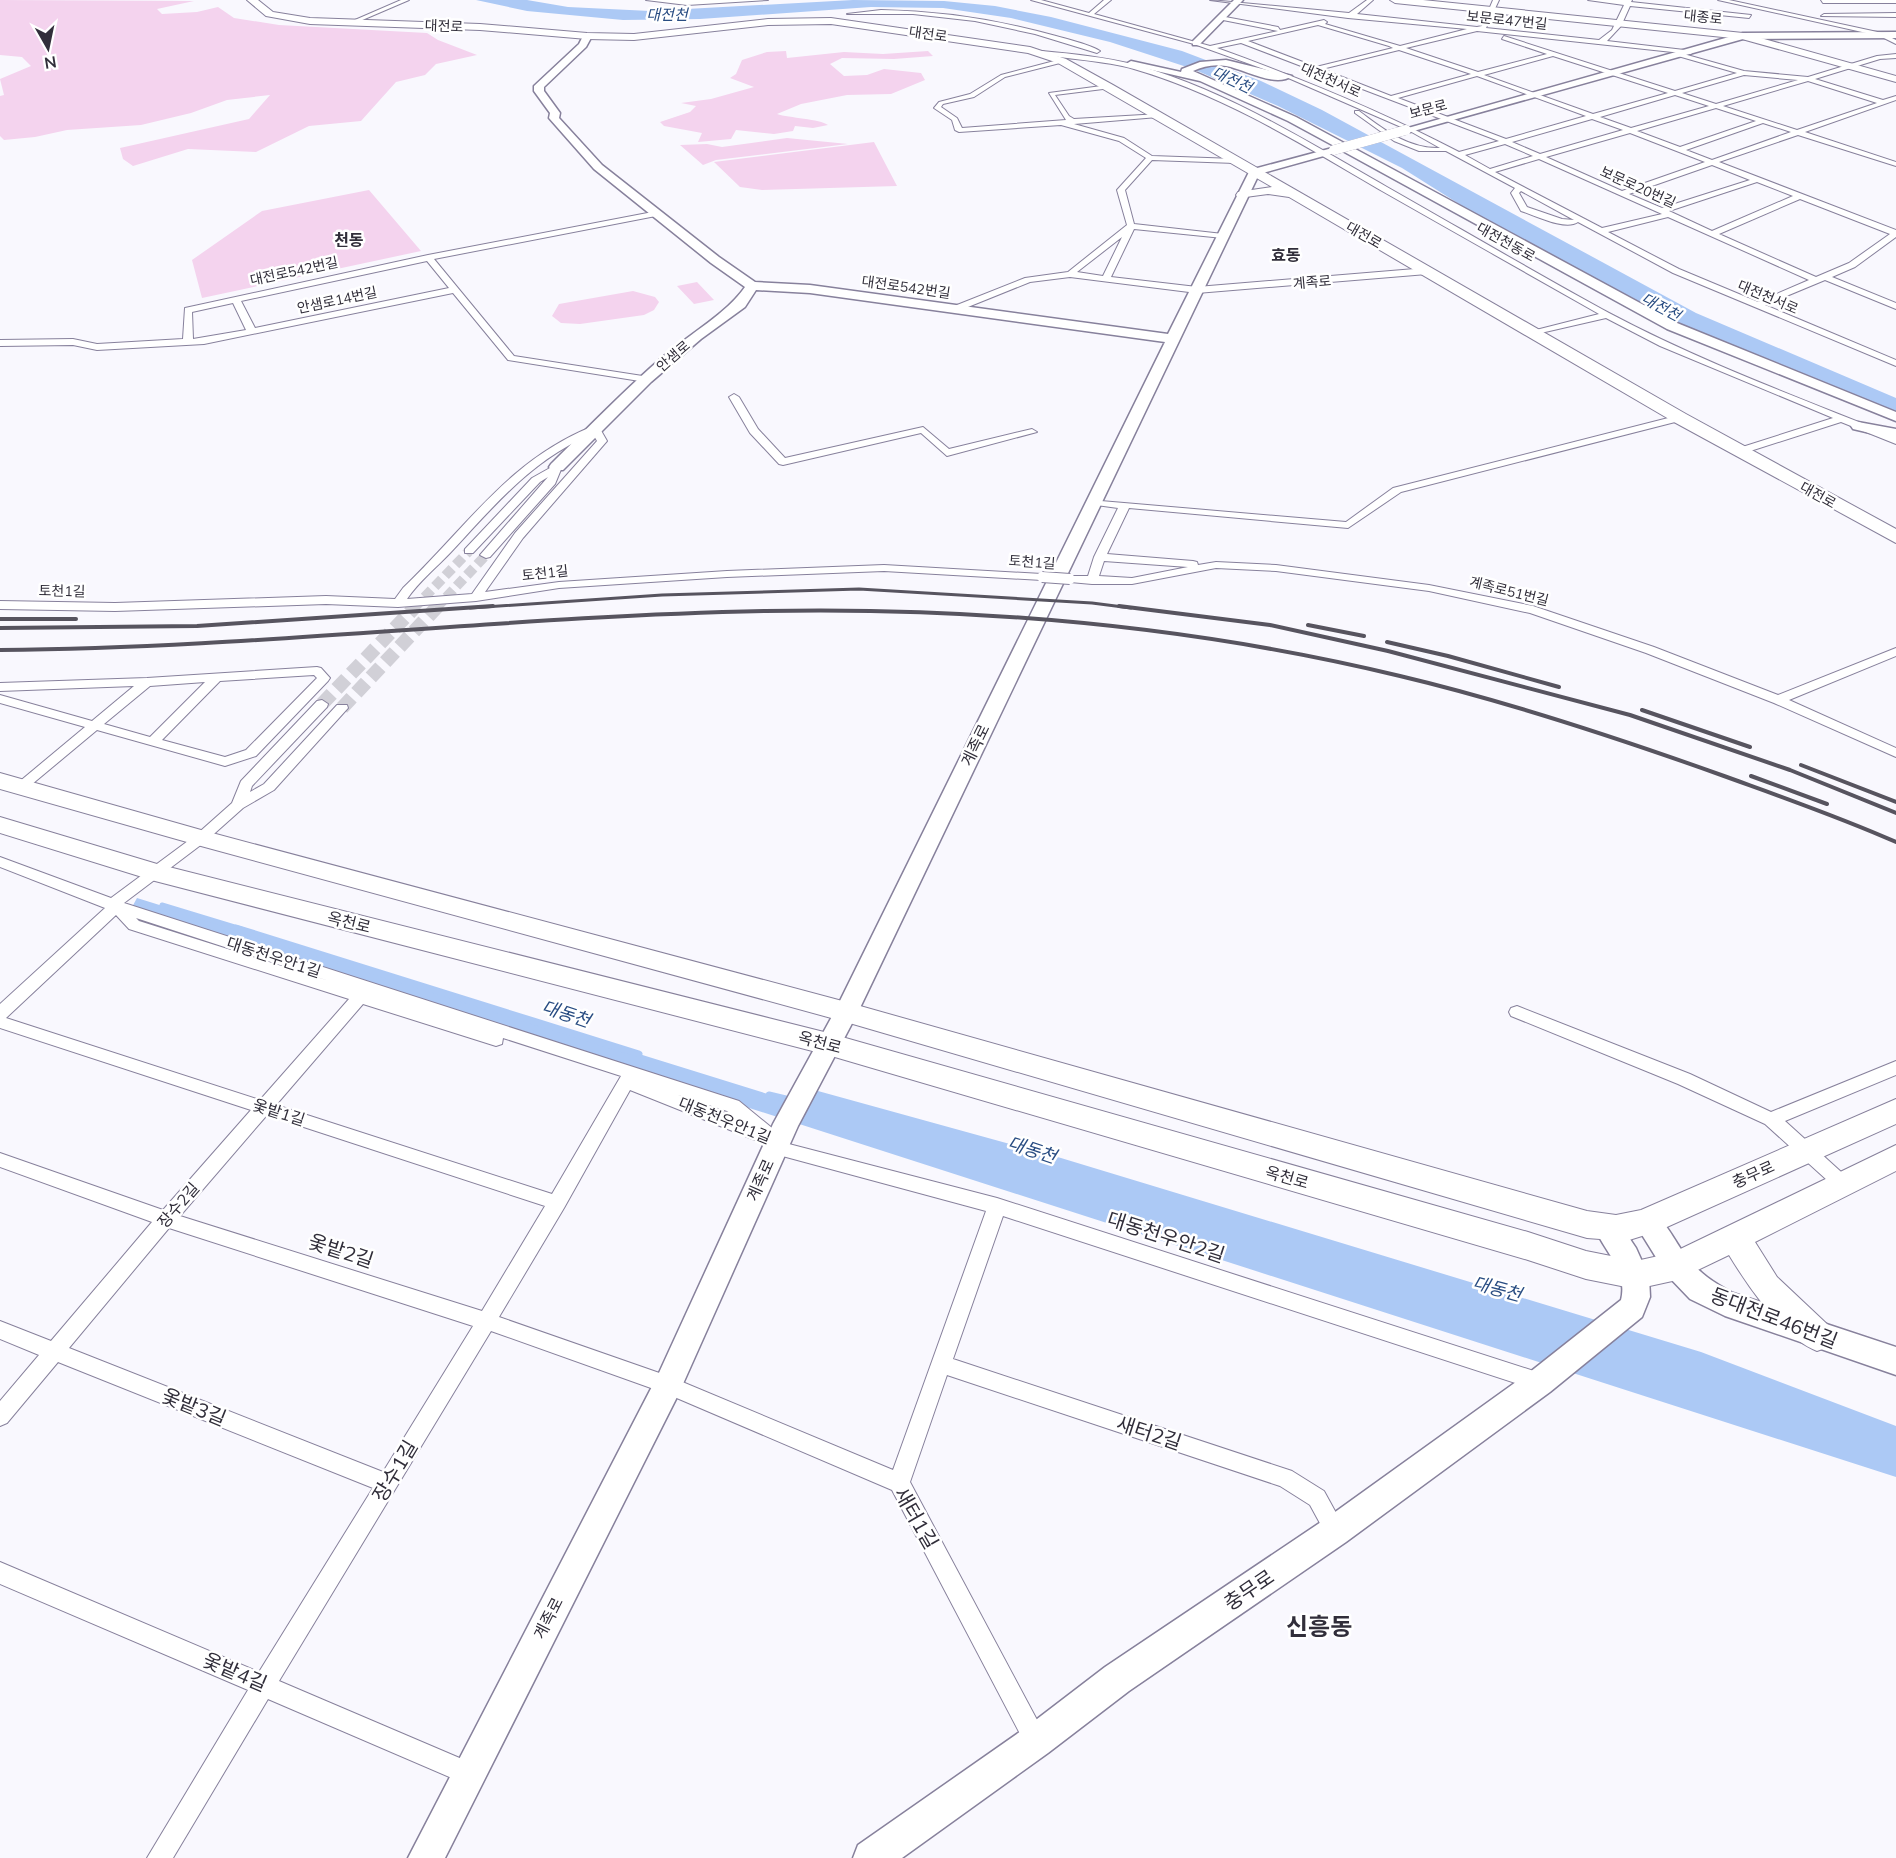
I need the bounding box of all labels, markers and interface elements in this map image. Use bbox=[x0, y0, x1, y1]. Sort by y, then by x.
water label: 대전천 bbox=[646, 5, 690, 24]
street label: 대종로 bbox=[1683, 6, 1723, 28]
street label: 보문로47번길 bbox=[1466, 7, 1548, 33]
street label: 대전로 bbox=[424, 16, 464, 36]
north arrow bbox=[18, 18, 78, 78]
street label: 대전로 bbox=[908, 22, 949, 46]
text: N bbox=[43, 52, 58, 74]
street label: 대전천서로 bbox=[1298, 59, 1364, 101]
water label: 대전천 bbox=[1209, 62, 1257, 98]
street label: 보문로 bbox=[1407, 95, 1449, 123]
street label: 보문로20번길 bbox=[1597, 162, 1679, 212]
street label: 대전로 bbox=[1343, 218, 1385, 253]
street label: 대전천동로 bbox=[1473, 219, 1539, 266]
district label: 천동 bbox=[334, 230, 364, 250]
district label: 효동 bbox=[1271, 245, 1301, 265]
street label: 대전로542번길 bbox=[248, 253, 340, 289]
street label: 계족로 bbox=[1292, 271, 1332, 293]
street label: 대전로542번길 bbox=[860, 272, 952, 302]
street label: 대전천서로 bbox=[1735, 276, 1801, 318]
street label: 안샘로14번길 bbox=[295, 283, 379, 317]
water label: 대전천 bbox=[1638, 288, 1686, 326]
street label: 안샘로 bbox=[653, 336, 694, 375]
street label: 대전로 bbox=[1797, 478, 1839, 512]
street label: 토천1길 bbox=[1008, 551, 1056, 573]
street label: 토천1길 bbox=[521, 562, 569, 584]
street label: 계족로51번길 bbox=[1467, 572, 1551, 610]
street label: 토천1길 bbox=[38, 582, 86, 600]
street label: 계족로 bbox=[956, 721, 994, 769]
street label: 옥천로 bbox=[325, 907, 373, 937]
street label: 대동천우안1길 bbox=[224, 932, 324, 982]
water label: 대동천 bbox=[539, 995, 596, 1033]
street label: 옥천로 bbox=[796, 1027, 844, 1057]
street label: 대동천우안1길 bbox=[676, 1092, 774, 1148]
street label: 옻밭1길 bbox=[250, 1094, 308, 1130]
water label: 대동천 bbox=[1005, 1131, 1062, 1169]
street label: 계족로 bbox=[742, 1156, 778, 1204]
street label: 충무로 bbox=[1729, 1156, 1777, 1192]
street label: 옥천로 bbox=[1263, 1161, 1311, 1193]
street label: 장수2길 bbox=[153, 1178, 203, 1232]
street label: 대동천우안2길 bbox=[1104, 1206, 1228, 1267]
street label: 옻밭2길 bbox=[305, 1228, 377, 1273]
water label: 대동천 bbox=[1470, 1271, 1526, 1307]
street label: 동대전로46번길 bbox=[1707, 1282, 1841, 1353]
street label: 옻밭3길 bbox=[158, 1382, 230, 1431]
street label: 새터2길 bbox=[1113, 1410, 1185, 1455]
street label: 장수1길 bbox=[367, 1436, 423, 1506]
street label: 새터1길 bbox=[889, 1482, 944, 1553]
street label: 충무로 bbox=[1219, 1564, 1279, 1615]
street label: 계족로 bbox=[529, 1594, 567, 1642]
district label: 신흥동 bbox=[1286, 1611, 1352, 1641]
street label: 옻밭4길 bbox=[199, 1647, 271, 1696]

